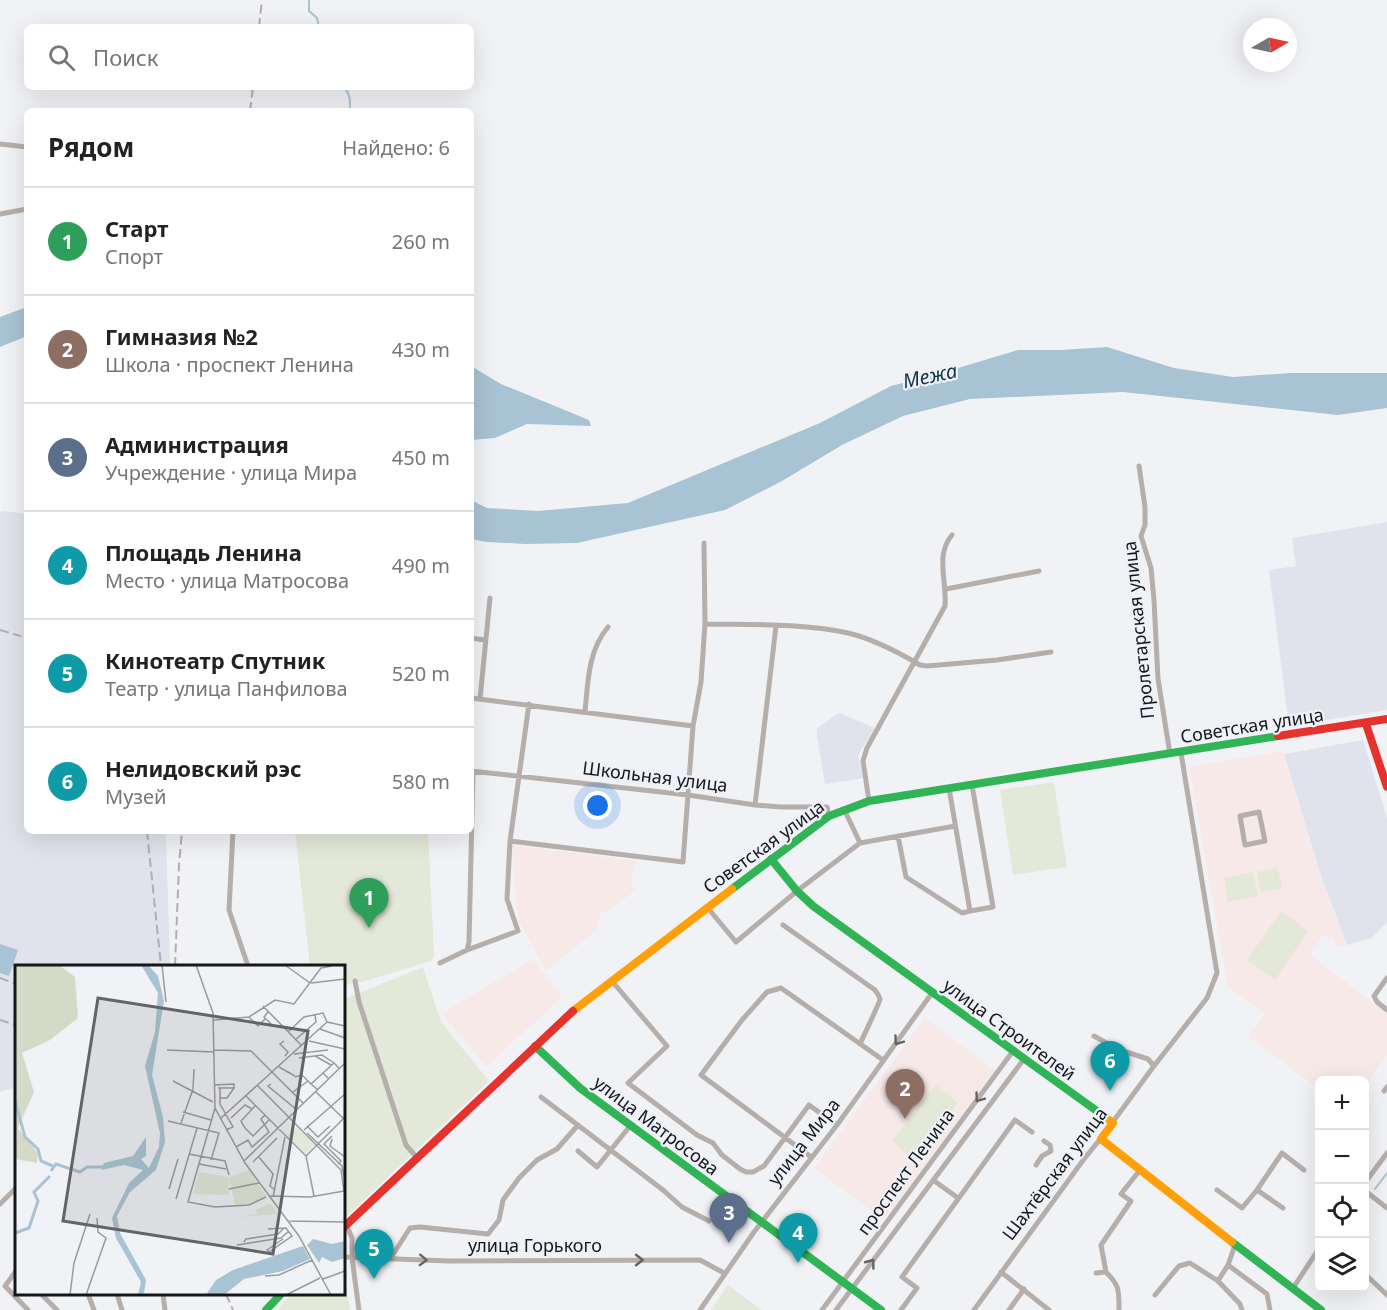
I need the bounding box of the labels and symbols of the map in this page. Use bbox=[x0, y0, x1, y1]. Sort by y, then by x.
north arrow bbox=[1243, 18, 1297, 72]
water label: Межа bbox=[900, 357, 960, 394]
street label: Пролетарская улица bbox=[1117, 540, 1159, 720]
street label: Советская улица bbox=[1179, 702, 1325, 748]
street label: Школьная улица bbox=[581, 755, 729, 797]
your location bbox=[583, 791, 612, 820]
street label: Советская улица bbox=[698, 794, 829, 898]
pin: 1 bbox=[350, 878, 388, 928]
inset map bbox=[15, 965, 345, 1295]
street label: улица Строителей bbox=[939, 973, 1081, 1085]
one-way arrow bbox=[894, 1034, 905, 1045]
pin: 6 bbox=[1090, 1042, 1130, 1091]
street label: улица Матросова bbox=[589, 1070, 724, 1180]
pin: 2 bbox=[886, 1070, 924, 1119]
one-way arrow bbox=[975, 1091, 986, 1102]
street label: улица Мира bbox=[762, 1093, 845, 1190]
street label: Шахтёрская улица bbox=[996, 1102, 1112, 1245]
street label: проспект Ленина bbox=[851, 1103, 959, 1239]
pin: 3 bbox=[710, 1194, 748, 1243]
pin: 4 bbox=[778, 1214, 818, 1263]
pin: 5 bbox=[354, 1230, 394, 1279]
street label: улица Горького bbox=[468, 1233, 602, 1257]
one-way arrow bbox=[418, 1254, 427, 1266]
one-way arrow bbox=[634, 1254, 643, 1267]
one-way arrow bbox=[864, 1259, 875, 1270]

